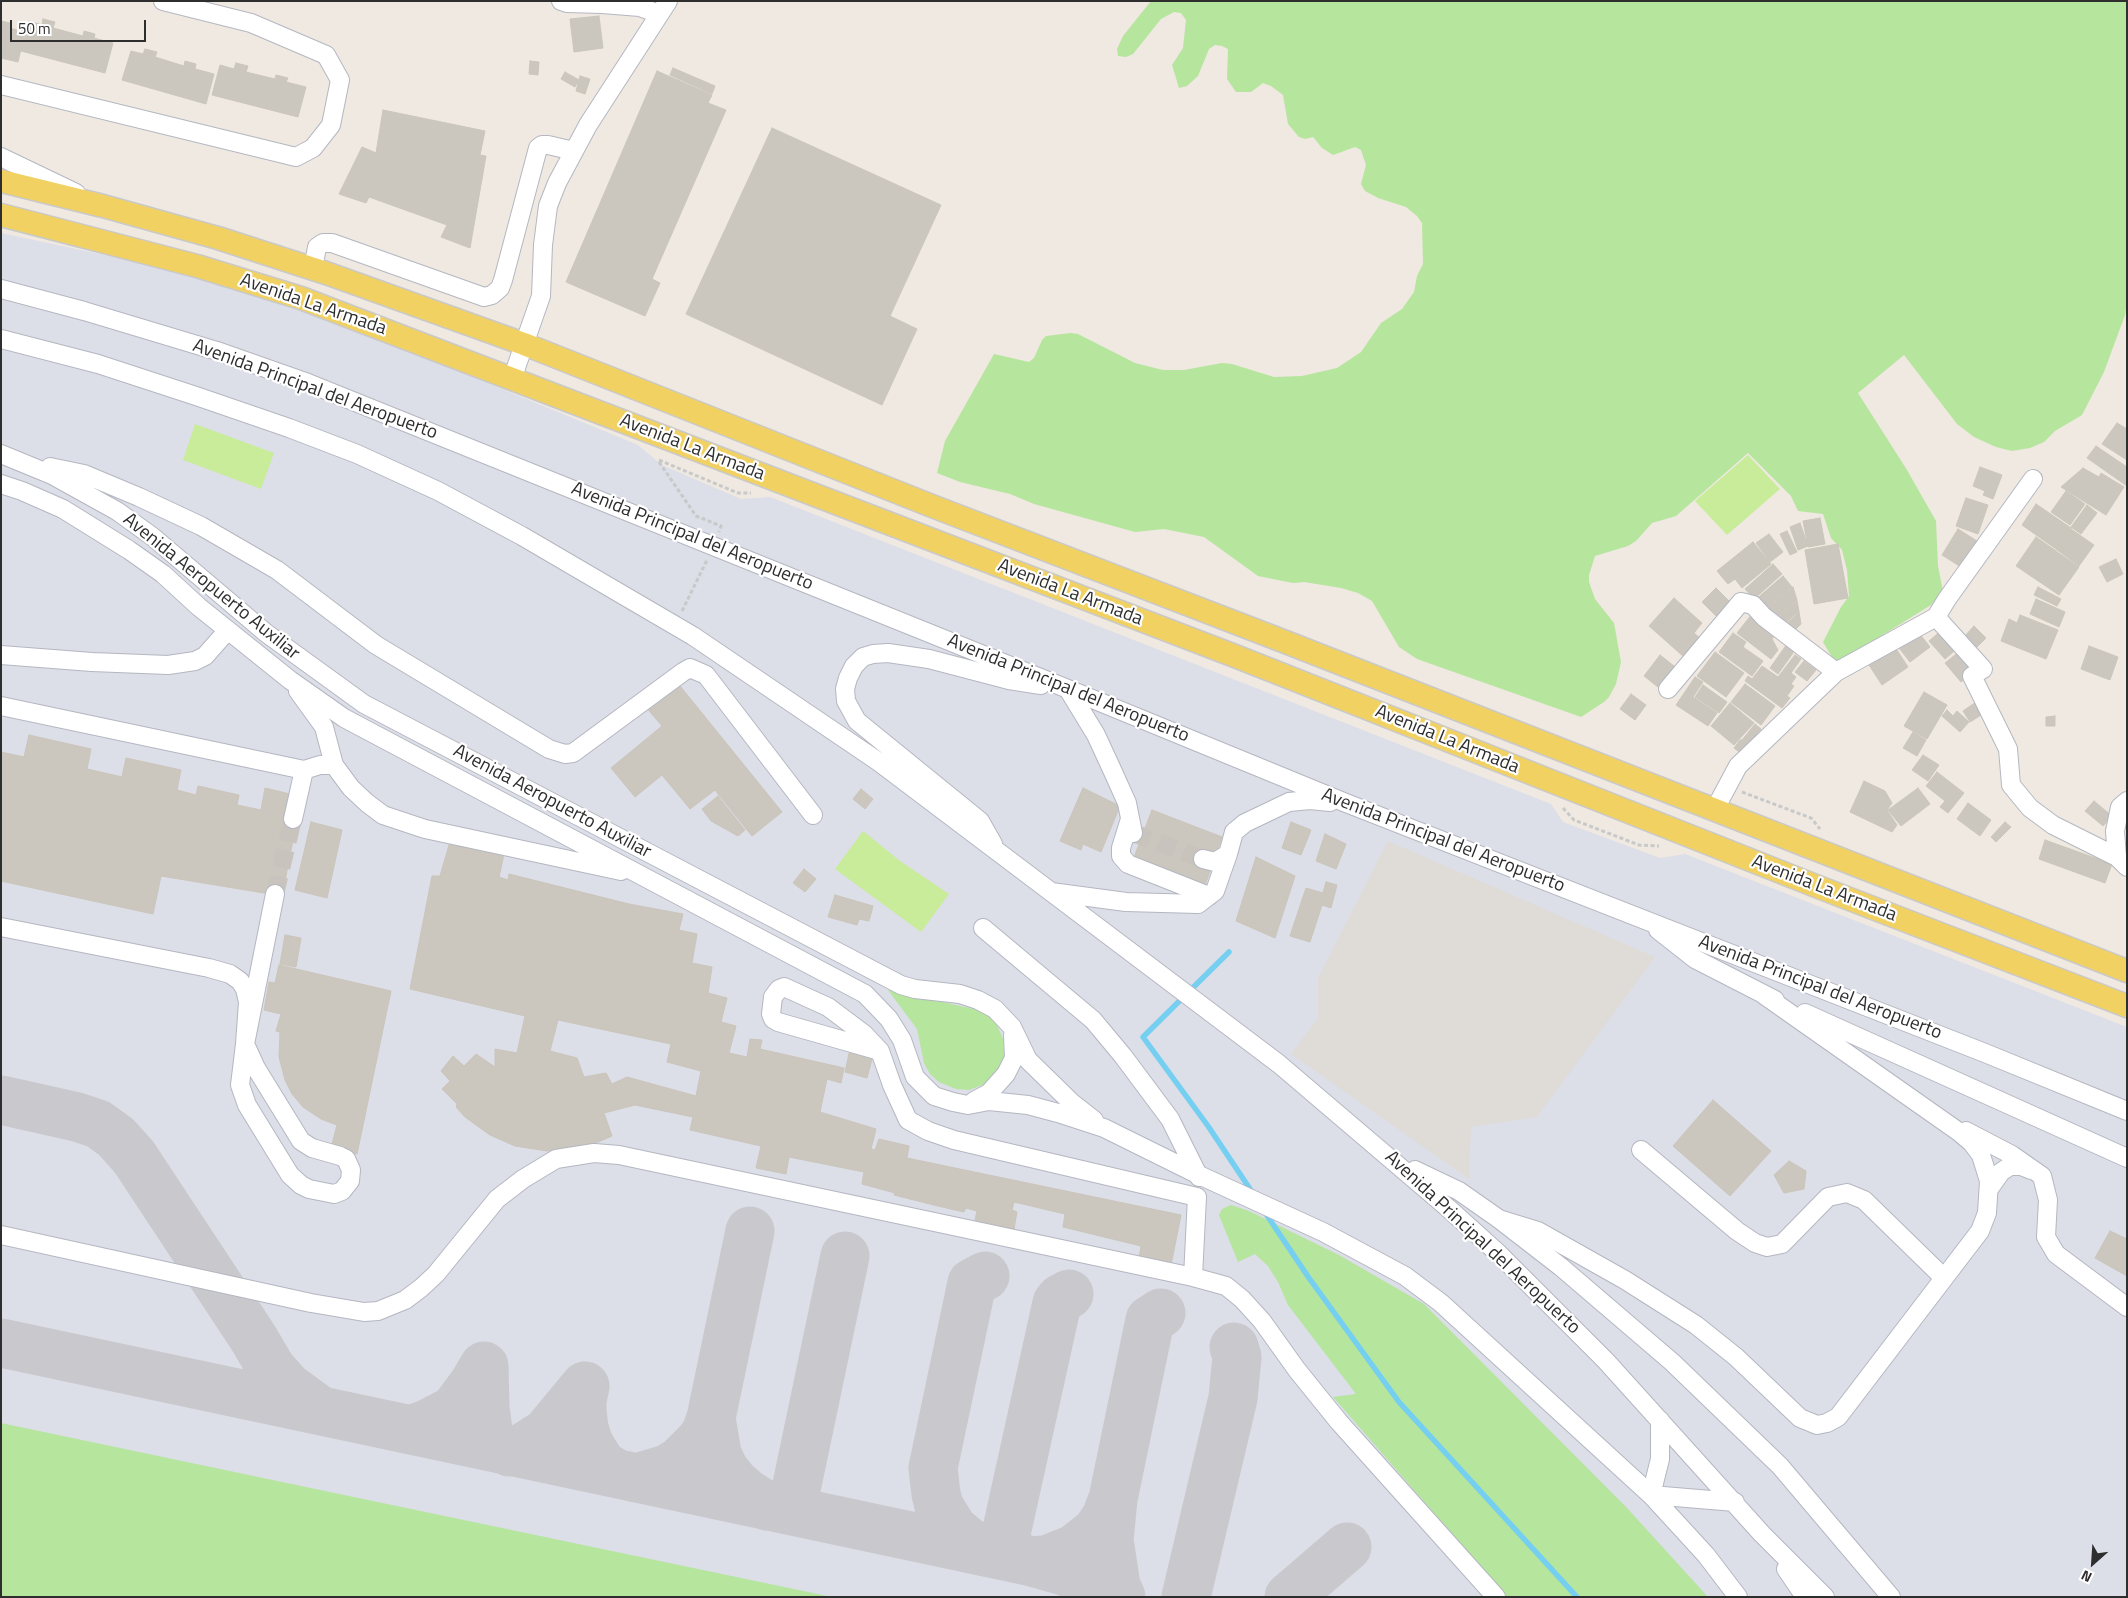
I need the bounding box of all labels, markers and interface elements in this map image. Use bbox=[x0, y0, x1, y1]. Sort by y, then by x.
scale bar bbox=[12, 10, 149, 42]
text: 50 m bbox=[18, 17, 51, 40]
street label: Avenida La Armada bbox=[237, 269, 389, 341]
street label: Avenida Principal del Aeropuerto bbox=[189, 335, 441, 445]
street label: Avenida La Armada bbox=[616, 410, 768, 486]
street label: Avenida Principal del Aeropuerto bbox=[568, 478, 816, 596]
street label: Avenida Aeropuerto Auxiliar bbox=[118, 509, 304, 665]
street label: Avenida La Armada bbox=[994, 555, 1146, 631]
street label: Avenida Principal del Aeropuerto bbox=[944, 630, 1192, 748]
street label: Avenida La Armada bbox=[1372, 701, 1522, 779]
street label: Avenida Aeropuerto Auxiliar bbox=[449, 740, 655, 864]
street label: Avenida Principal del Aeropuerto bbox=[1318, 784, 1568, 898]
street label: Avenida La Armada bbox=[1748, 851, 1900, 927]
street label: Avenida Principal del Aeropuerto bbox=[1695, 931, 1945, 1045]
street label: Avenida Principal del Aeropuerto bbox=[1380, 1146, 1584, 1340]
north arrow bbox=[2068, 1538, 2118, 1588]
text: N bbox=[2077, 1565, 2095, 1588]

